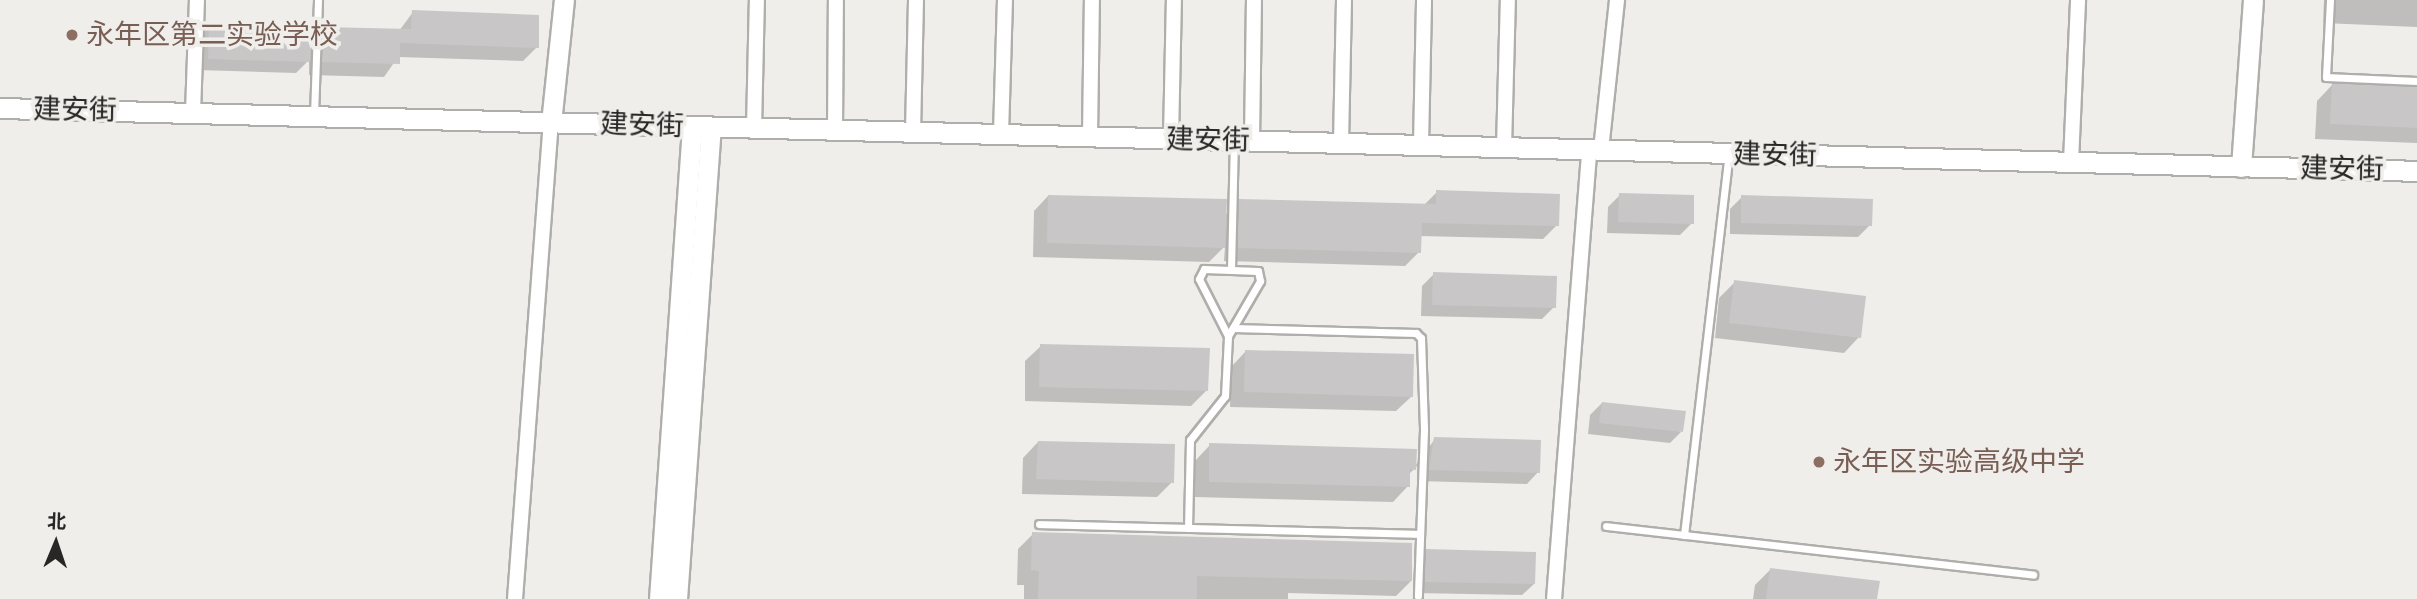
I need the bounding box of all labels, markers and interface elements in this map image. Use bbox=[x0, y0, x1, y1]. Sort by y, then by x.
place label: 永年区第二实验学校 bbox=[86, 18, 338, 52]
marker: 永年区第二实验学校 bbox=[64, 27, 80, 43]
street label: 建安街 bbox=[33, 92, 117, 128]
street label: 建安街 bbox=[599, 107, 685, 143]
street label: 建安街 bbox=[1166, 122, 1250, 158]
street label: 建安街 bbox=[1733, 137, 1817, 173]
street label: 建安街 bbox=[2300, 151, 2384, 187]
place label: 永年区实验高级中学 bbox=[1833, 445, 2085, 479]
marker: 永年区实验高级中学 bbox=[1811, 454, 1827, 470]
north arrow bbox=[21, 508, 91, 578]
text: 北 bbox=[47, 510, 67, 533]

